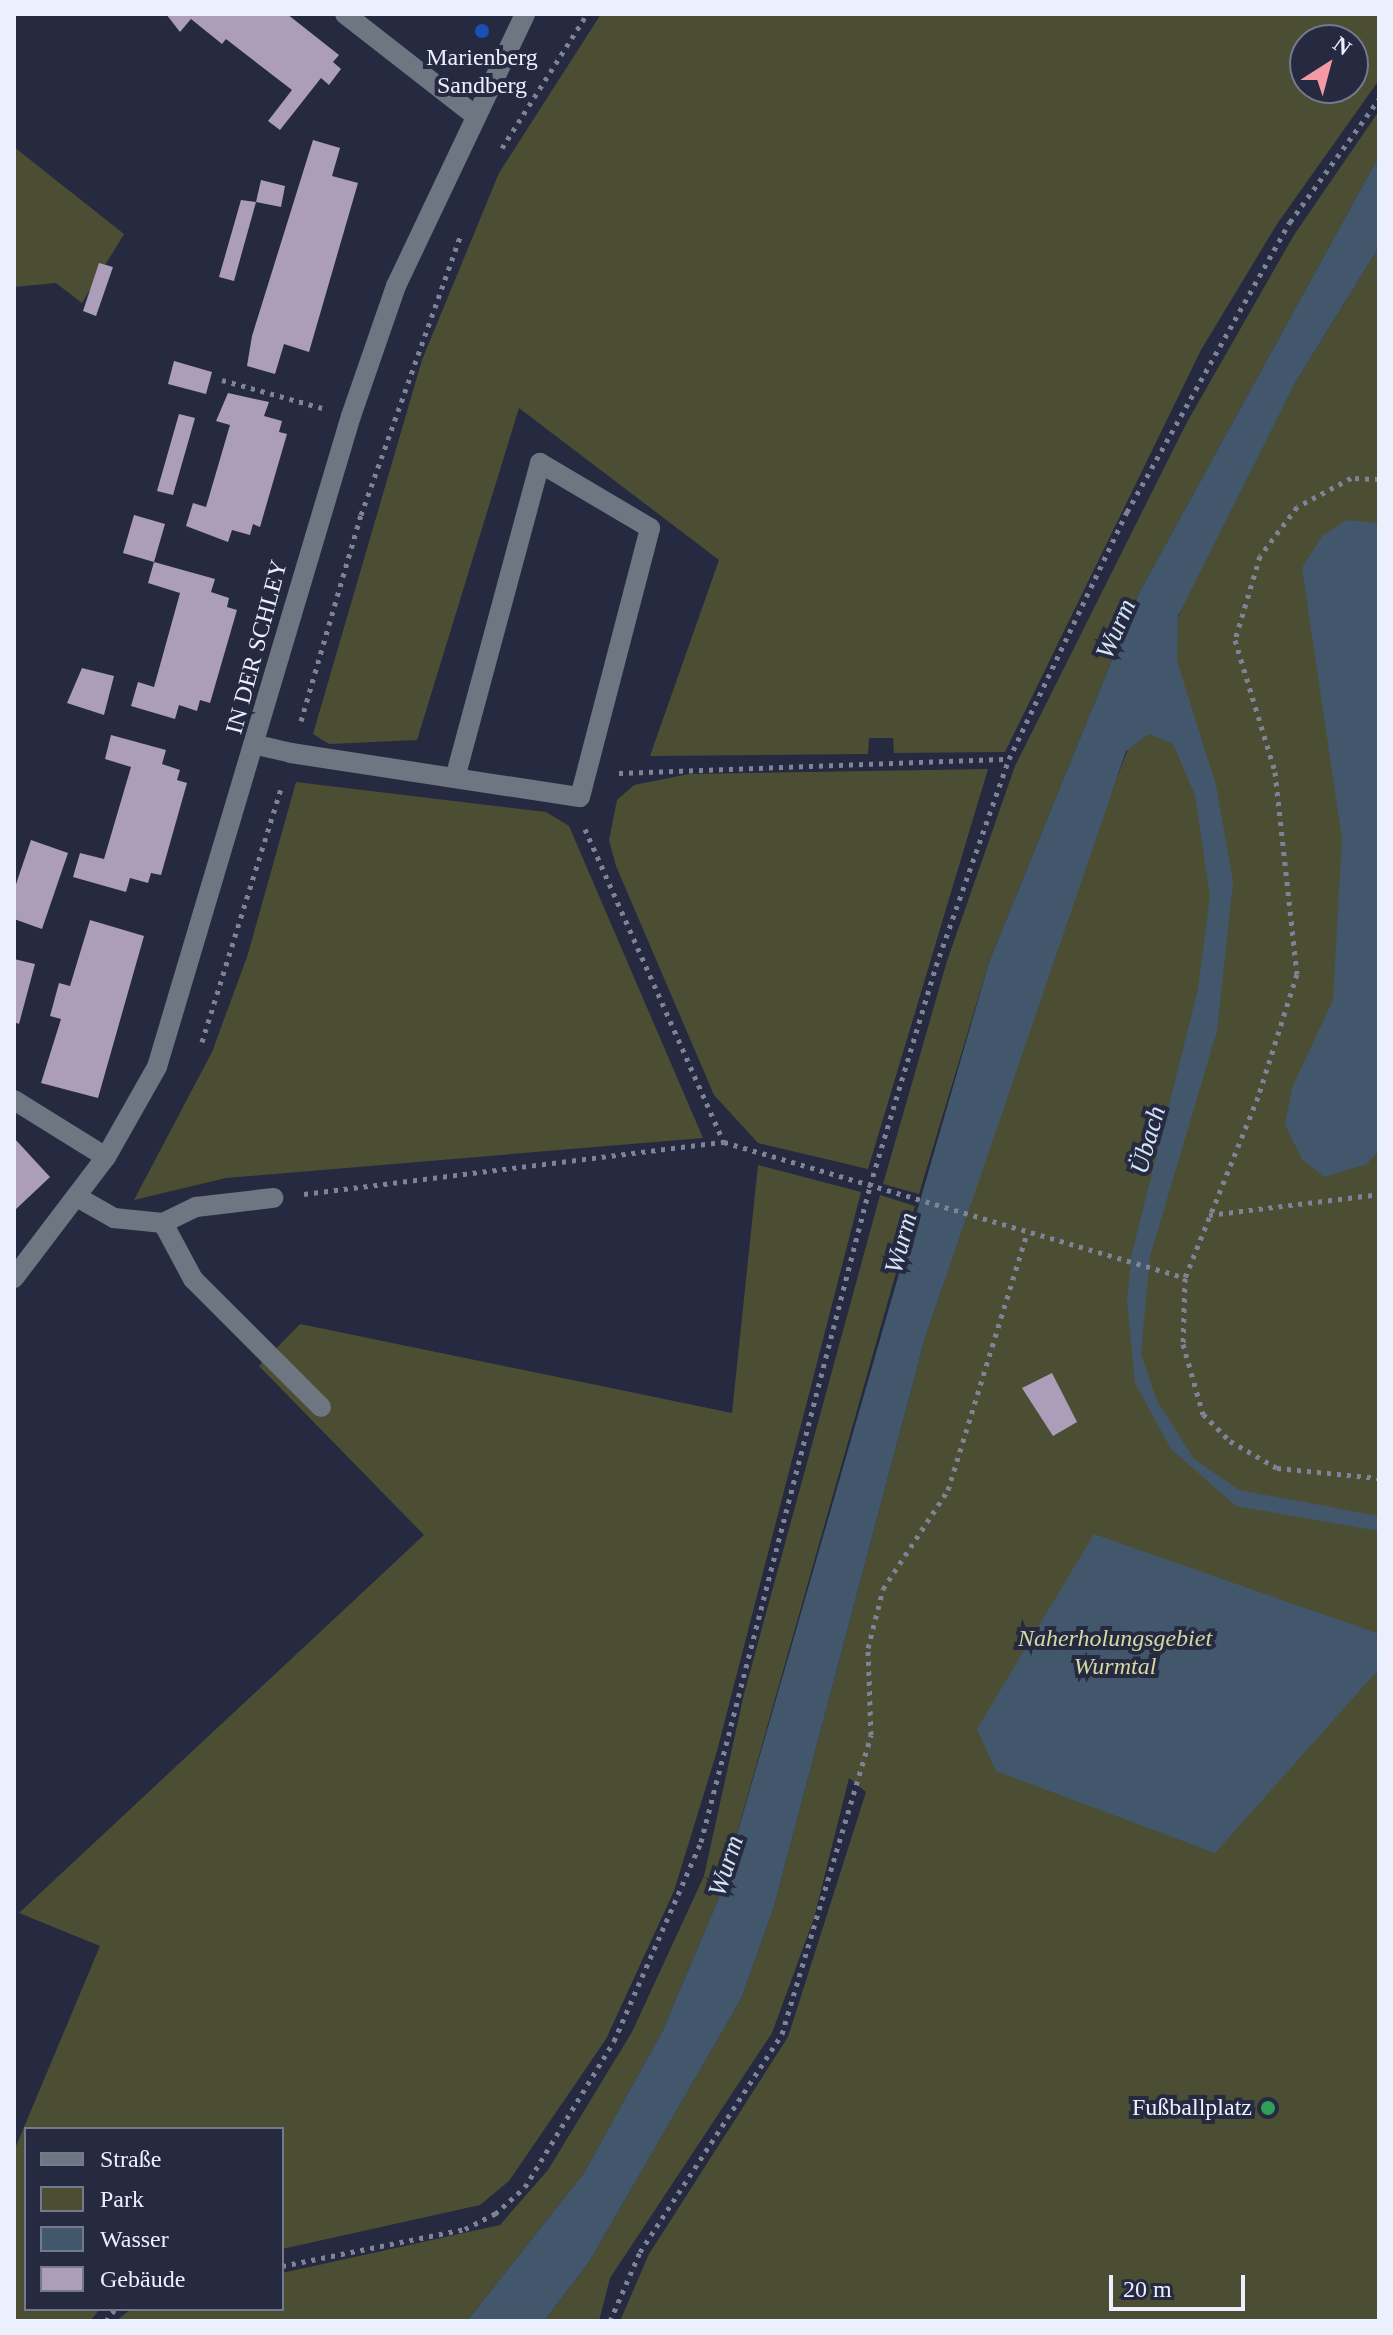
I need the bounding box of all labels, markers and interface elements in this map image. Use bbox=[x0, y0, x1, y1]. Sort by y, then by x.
marker: Marienberg Sandberg bbox=[473, 22, 491, 40]
north arrow bbox=[1289, 24, 1369, 104]
text: N bbox=[1328, 31, 1356, 61]
place label: Marienberg Sandberg bbox=[426, 44, 538, 100]
street label: IN DER SCHLEY bbox=[220, 557, 294, 737]
water label: Wurm bbox=[1089, 594, 1143, 664]
water label: Übach bbox=[1123, 1102, 1173, 1178]
water label: Wurm bbox=[878, 1209, 924, 1277]
park label: Naherholungsgebiet Wurmtal bbox=[1018, 1625, 1212, 1681]
water label: Wurm bbox=[702, 1832, 750, 1900]
place label: Fußballplatz bbox=[1132, 2094, 1252, 2122]
marker: Fußballplatz bbox=[1259, 2099, 1277, 2117]
legend bbox=[24, 2127, 284, 2311]
text: Straße bbox=[100, 2146, 161, 2172]
text: Park bbox=[100, 2186, 144, 2212]
text: Wasser bbox=[100, 2226, 169, 2252]
scale bar bbox=[1113, 2259, 1249, 2309]
text: Gebäude bbox=[100, 2266, 185, 2292]
text: 20 m bbox=[1123, 2276, 1172, 2302]

